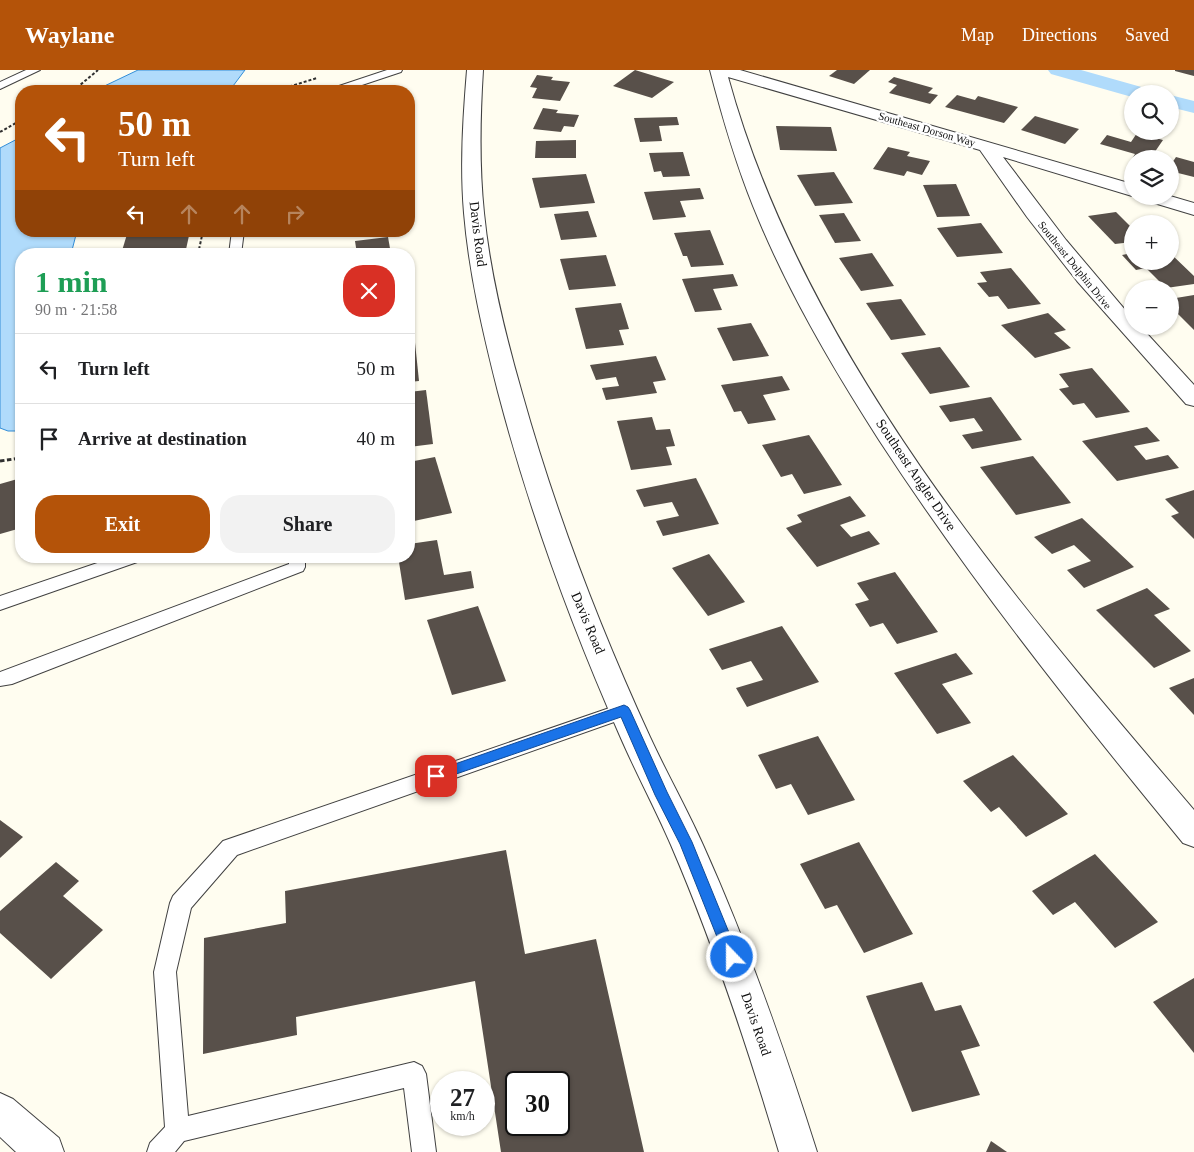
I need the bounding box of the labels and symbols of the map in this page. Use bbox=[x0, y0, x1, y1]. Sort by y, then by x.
street label: Southeast Dorson Way bbox=[877, 109, 977, 149]
street label: Davis Road bbox=[467, 200, 489, 268]
street label: Southeast Dolphin Drive bbox=[1036, 219, 1114, 311]
street label: Southeast Angler Drive bbox=[873, 416, 959, 534]
street label: Davis Road bbox=[568, 590, 608, 656]
pin bbox=[415, 755, 457, 797]
position arrow bbox=[705, 930, 757, 982]
street label: Davis Road bbox=[738, 990, 774, 1058]
speed limit sign: 30 bbox=[505, 1071, 570, 1136]

